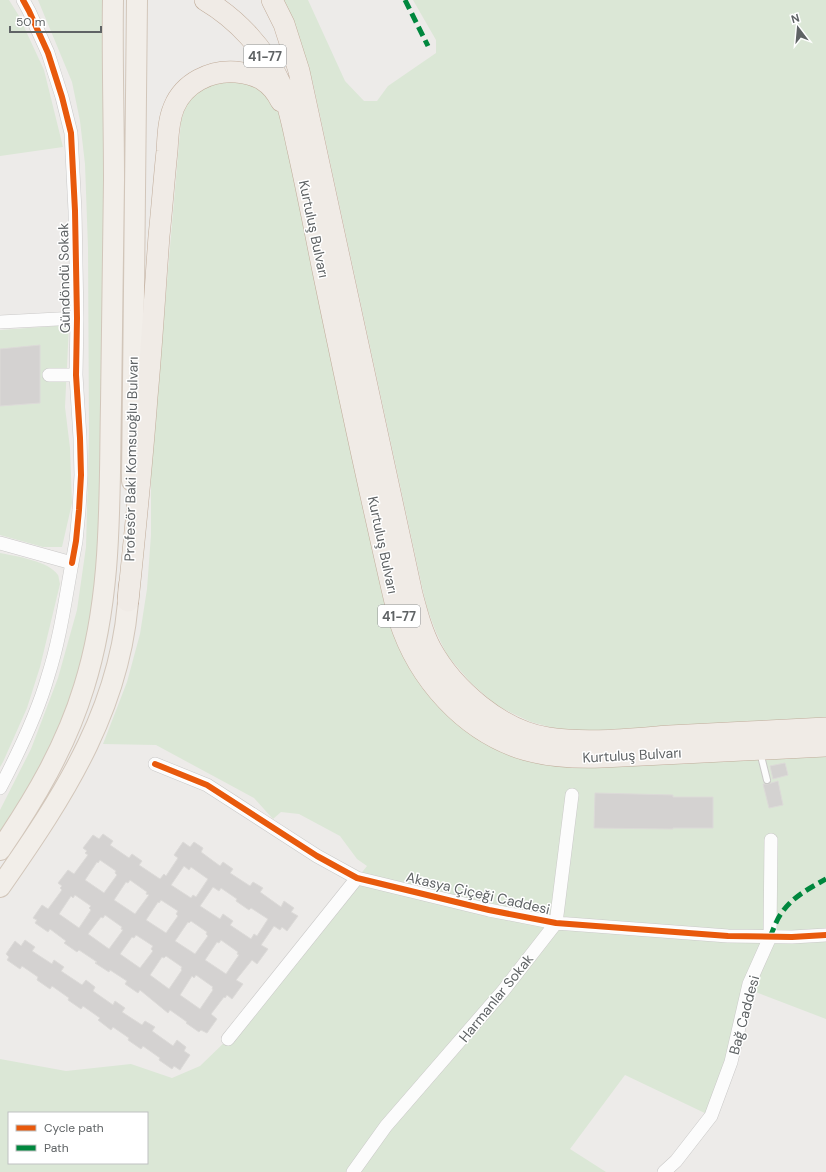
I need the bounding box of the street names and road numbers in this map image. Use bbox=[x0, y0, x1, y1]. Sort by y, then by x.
road number: 41-77 bbox=[244, 45, 286, 67]
street label: Kurtuluş Bulvarı bbox=[295, 179, 333, 279]
street label: Gündöndü Sokak bbox=[54, 223, 74, 333]
street label: Profesör Baki Komsuoğlu Bulvarı bbox=[120, 356, 142, 562]
street label: Kurtuluş Bulvarı bbox=[364, 495, 402, 595]
road number: 41-77 bbox=[378, 605, 420, 627]
street label: Kurtuluş Bulvarı bbox=[582, 743, 682, 767]
street label: Akasya Çiçeği Caddesi bbox=[404, 868, 552, 918]
street label: Harmanlar Sokak bbox=[455, 950, 537, 1046]
street label: Bağ Caddesi bbox=[725, 973, 763, 1057]

